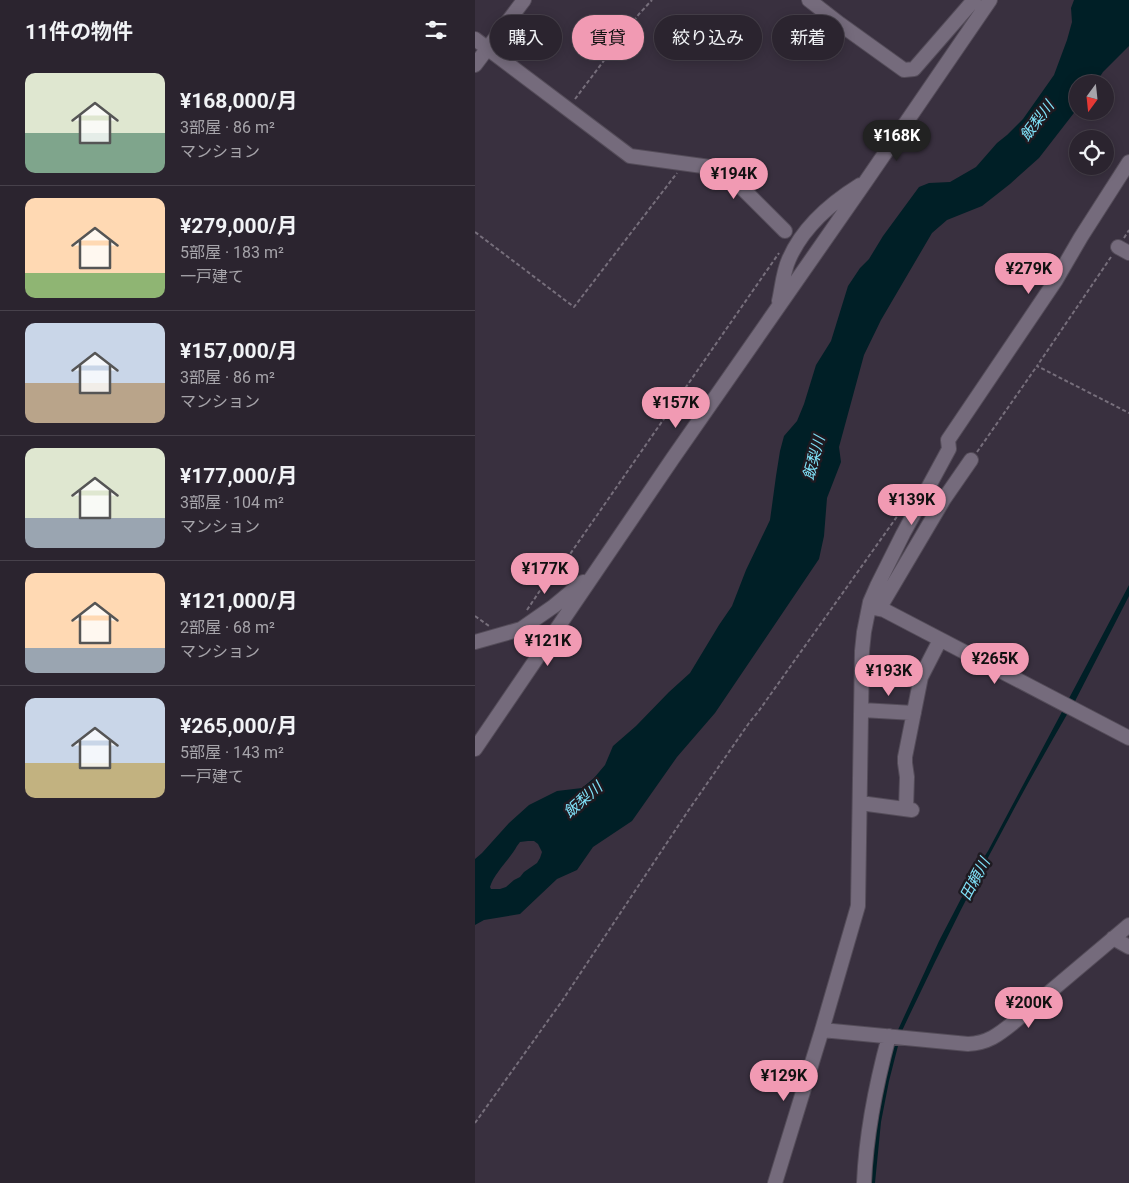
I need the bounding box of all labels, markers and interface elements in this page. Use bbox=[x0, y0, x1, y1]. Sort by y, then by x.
chip: 購入 bbox=[490, 15, 562, 60]
chip: 賃貸 bbox=[572, 15, 644, 60]
chip: 絞り込み bbox=[654, 15, 762, 60]
chip: 新着 bbox=[772, 15, 844, 60]
icon: filters bbox=[422, 16, 450, 44]
text: 11件の物件 bbox=[25, 20, 133, 44]
north arrow bbox=[1069, 75, 1114, 120]
map controls bbox=[1069, 75, 1114, 175]
text: ¥168,000/月 bbox=[180, 89, 298, 113]
icon: home bbox=[65, 93, 125, 153]
water label: 飯梨川 bbox=[1016, 96, 1059, 144]
text: 3部屋 · 86 m² bbox=[180, 118, 275, 137]
pin: ¥168K bbox=[862, 120, 932, 162]
text: ¥168K bbox=[874, 126, 920, 145]
button: locate bbox=[1069, 130, 1114, 175]
text: マンション bbox=[180, 142, 260, 161]
pin: ¥194K bbox=[699, 158, 769, 200]
text: ¥194K bbox=[711, 164, 757, 183]
text: ¥279,000/月 bbox=[180, 214, 298, 238]
icon: home bbox=[65, 218, 125, 278]
text: 5部屋 · 183 m² bbox=[180, 243, 284, 262]
pin: ¥279K bbox=[994, 252, 1064, 295]
text: ¥279K bbox=[1006, 259, 1052, 278]
text: 一戸建て bbox=[180, 267, 244, 286]
text: ¥157,000/月 bbox=[180, 339, 298, 363]
icon: home bbox=[65, 343, 125, 403]
text: 3部屋 · 86 m² bbox=[180, 368, 275, 387]
pin: ¥157K bbox=[641, 386, 711, 429]
text: マンション bbox=[180, 392, 260, 411]
text: ¥157K bbox=[653, 393, 699, 412]
water label: 飯梨川 bbox=[799, 432, 829, 482]
text: ¥177,000/月 bbox=[180, 464, 298, 488]
icon: home bbox=[65, 468, 125, 528]
pin: ¥139K bbox=[877, 484, 947, 526]
text: ¥139K bbox=[889, 490, 935, 509]
text: 3部屋 · 104 m² bbox=[180, 493, 284, 512]
text: マンション bbox=[180, 517, 260, 536]
pin: ¥177K bbox=[510, 552, 580, 595]
text: ¥177K bbox=[522, 559, 568, 578]
text: ¥121,000/月 bbox=[180, 589, 298, 613]
icon: home bbox=[65, 593, 125, 653]
text: 2部屋 · 68 m² bbox=[180, 618, 275, 637]
pin: ¥121K bbox=[513, 624, 583, 667]
text: ¥121K bbox=[525, 631, 571, 650]
text: マンション bbox=[180, 642, 260, 661]
pin: ¥265K bbox=[960, 642, 1030, 685]
text: ¥265K bbox=[972, 649, 1018, 668]
pin: ¥193K bbox=[854, 654, 924, 697]
text: ¥193K bbox=[866, 661, 912, 680]
text: ¥265,000/月 bbox=[180, 714, 298, 738]
icon: home bbox=[65, 718, 125, 778]
text: 5部屋 · 143 m² bbox=[180, 743, 284, 762]
text: 一戸建て bbox=[180, 767, 244, 786]
water label: 飯梨川 bbox=[560, 777, 607, 822]
water label: 田頼川 bbox=[956, 853, 994, 903]
pin: ¥200K bbox=[994, 986, 1064, 1029]
text: ¥200K bbox=[1006, 993, 1052, 1012]
pin: ¥129K bbox=[749, 1060, 819, 1102]
text: ¥129K bbox=[761, 1066, 807, 1085]

